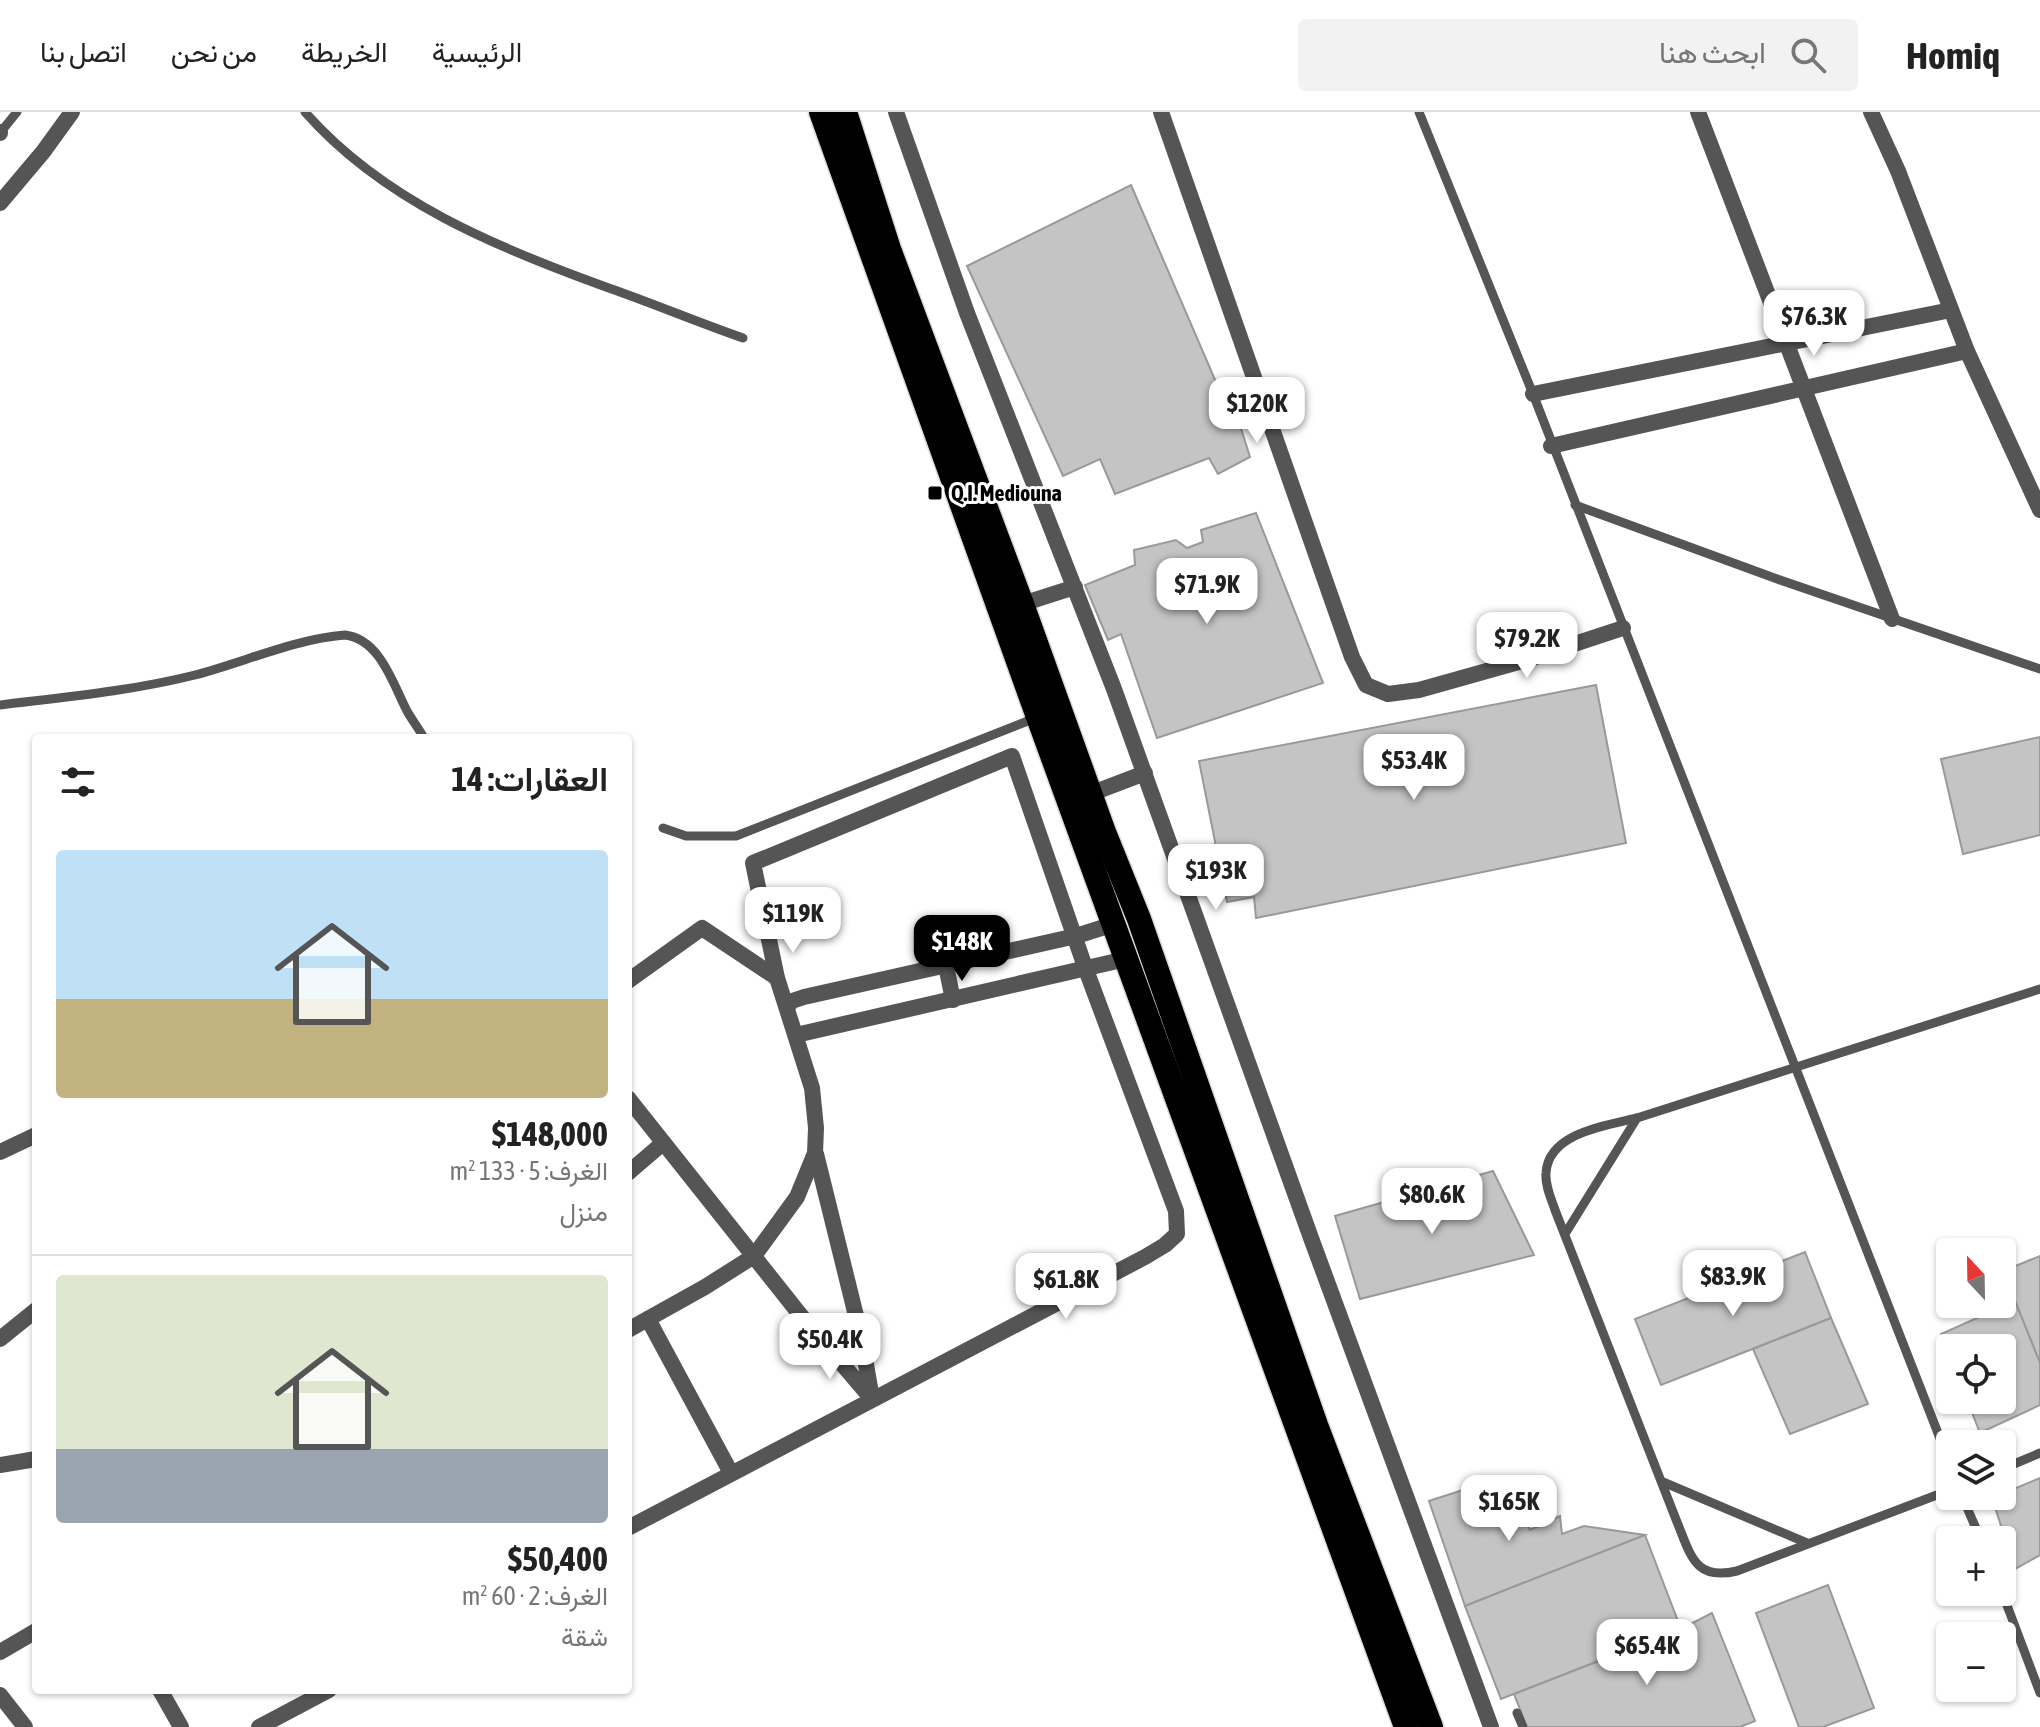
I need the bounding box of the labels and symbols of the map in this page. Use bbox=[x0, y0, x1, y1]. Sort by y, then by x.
pin: $76.3K bbox=[1749, 290, 1879, 358]
pin: $120K bbox=[1201, 377, 1313, 445]
place label: Q.I. Mediouna bbox=[951, 480, 1062, 506]
marker: Q.I. Mediouna bbox=[926, 484, 944, 502]
pin: $71.9K bbox=[1142, 558, 1272, 626]
pin: $79.2K bbox=[1462, 612, 1592, 680]
pin: $53.4K bbox=[1349, 734, 1479, 802]
pin: $193K bbox=[1160, 844, 1272, 912]
pin: $119K bbox=[737, 887, 849, 955]
pin: $148K bbox=[906, 915, 1018, 983]
pin: $80.6K bbox=[1367, 1168, 1497, 1236]
north arrow bbox=[1936, 1238, 2016, 1318]
pin: $83.9K bbox=[1668, 1250, 1798, 1318]
pin: $61.8K bbox=[1001, 1253, 1131, 1321]
pin: $50.4K bbox=[765, 1313, 895, 1381]
pin: $165K bbox=[1453, 1475, 1565, 1543]
pin: $65.4K bbox=[1582, 1619, 1712, 1687]

